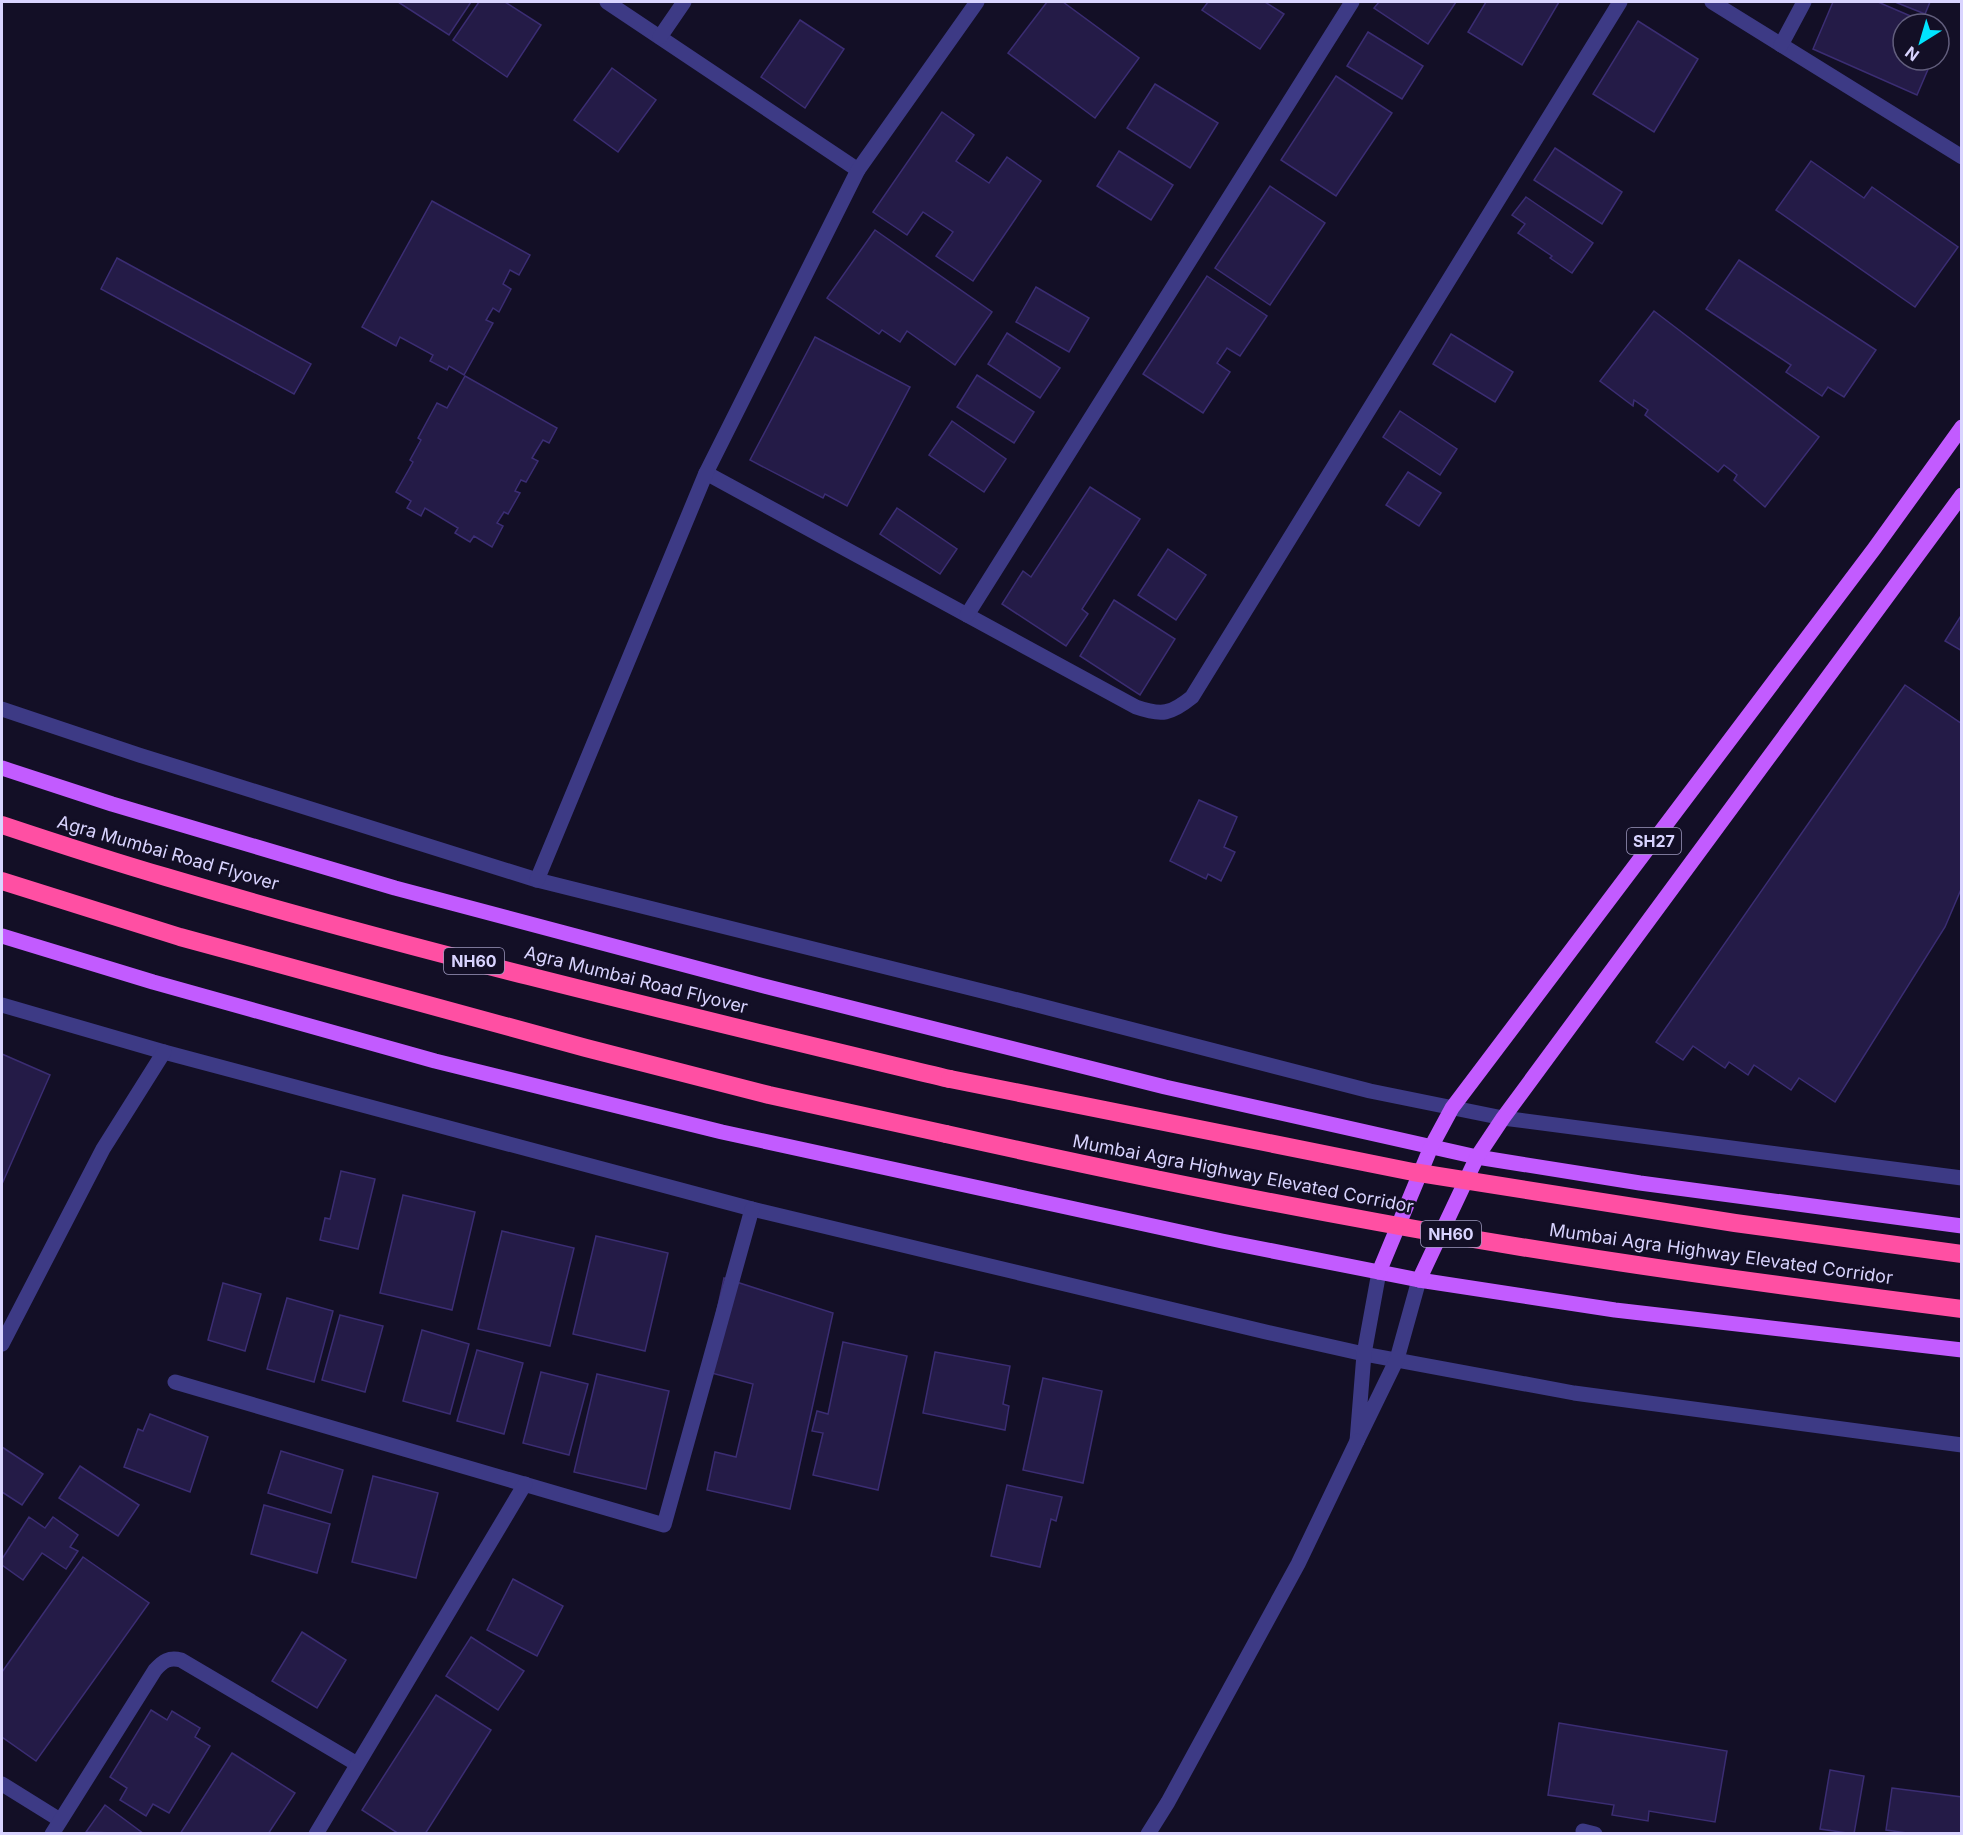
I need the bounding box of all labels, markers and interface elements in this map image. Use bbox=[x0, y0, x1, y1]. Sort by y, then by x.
north arrow bbox=[1891, 12, 1951, 72]
text: N bbox=[1901, 42, 1923, 66]
street label: Agra Mumbai Road Flyover bbox=[55, 811, 282, 894]
road number: SH27 bbox=[1627, 828, 1681, 854]
street label: Agra Mumbai Road Flyover bbox=[522, 942, 750, 1018]
road number: NH60 bbox=[444, 948, 504, 974]
street label: Mumbai Agra Highway Elevated Corridor bbox=[1071, 1130, 1415, 1217]
street label: Mumbai Agra Highway Elevated Corridor bbox=[1548, 1219, 1894, 1288]
road number: NH60 bbox=[1421, 1221, 1481, 1247]

